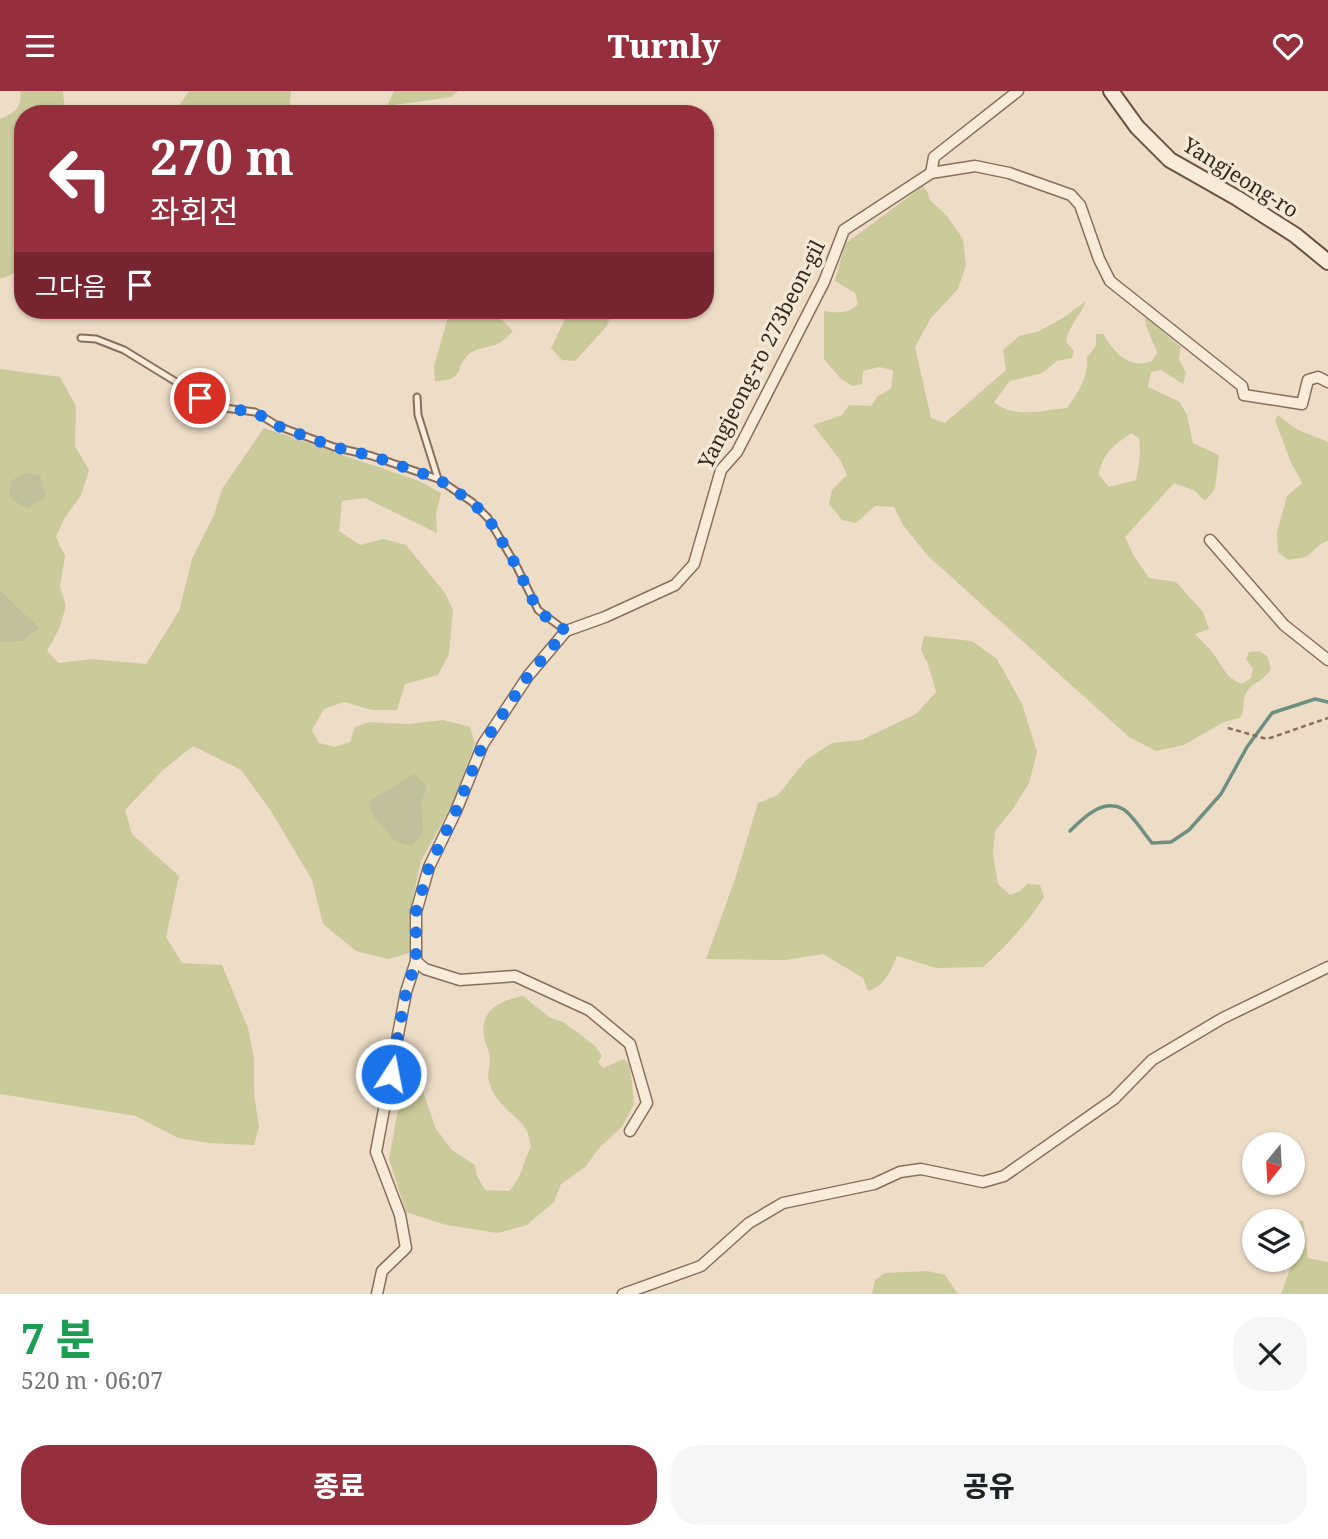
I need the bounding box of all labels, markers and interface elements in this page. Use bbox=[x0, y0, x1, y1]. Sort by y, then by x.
text: Turnly bbox=[608, 24, 720, 67]
icon: menu bbox=[21, 27, 59, 65]
icon: heart bbox=[1269, 27, 1307, 65]
text: 270 m bbox=[150, 123, 294, 189]
street label: Yangjeong-ro bbox=[1177, 130, 1304, 224]
icon: left bbox=[35, 133, 126, 224]
text: 좌회전 bbox=[150, 189, 238, 232]
street label: Yangjeong-ro 273beon-gil bbox=[691, 234, 831, 474]
icon: arrive bbox=[121, 266, 159, 304]
text: 그다음 bbox=[35, 268, 107, 304]
pin bbox=[170, 368, 230, 428]
icon: arrive bbox=[181, 379, 219, 417]
position arrow bbox=[354, 1037, 428, 1111]
north arrow bbox=[1242, 1132, 1306, 1195]
map controls bbox=[1242, 1132, 1305, 1272]
button: layers bbox=[1242, 1209, 1305, 1272]
text: 7 분 bbox=[21, 1309, 94, 1366]
button: close bbox=[1233, 1317, 1307, 1391]
text: 520 m · 06:07 bbox=[21, 1364, 163, 1396]
button: 종료 bbox=[21, 1445, 657, 1525]
button: 공유 bbox=[671, 1445, 1307, 1525]

